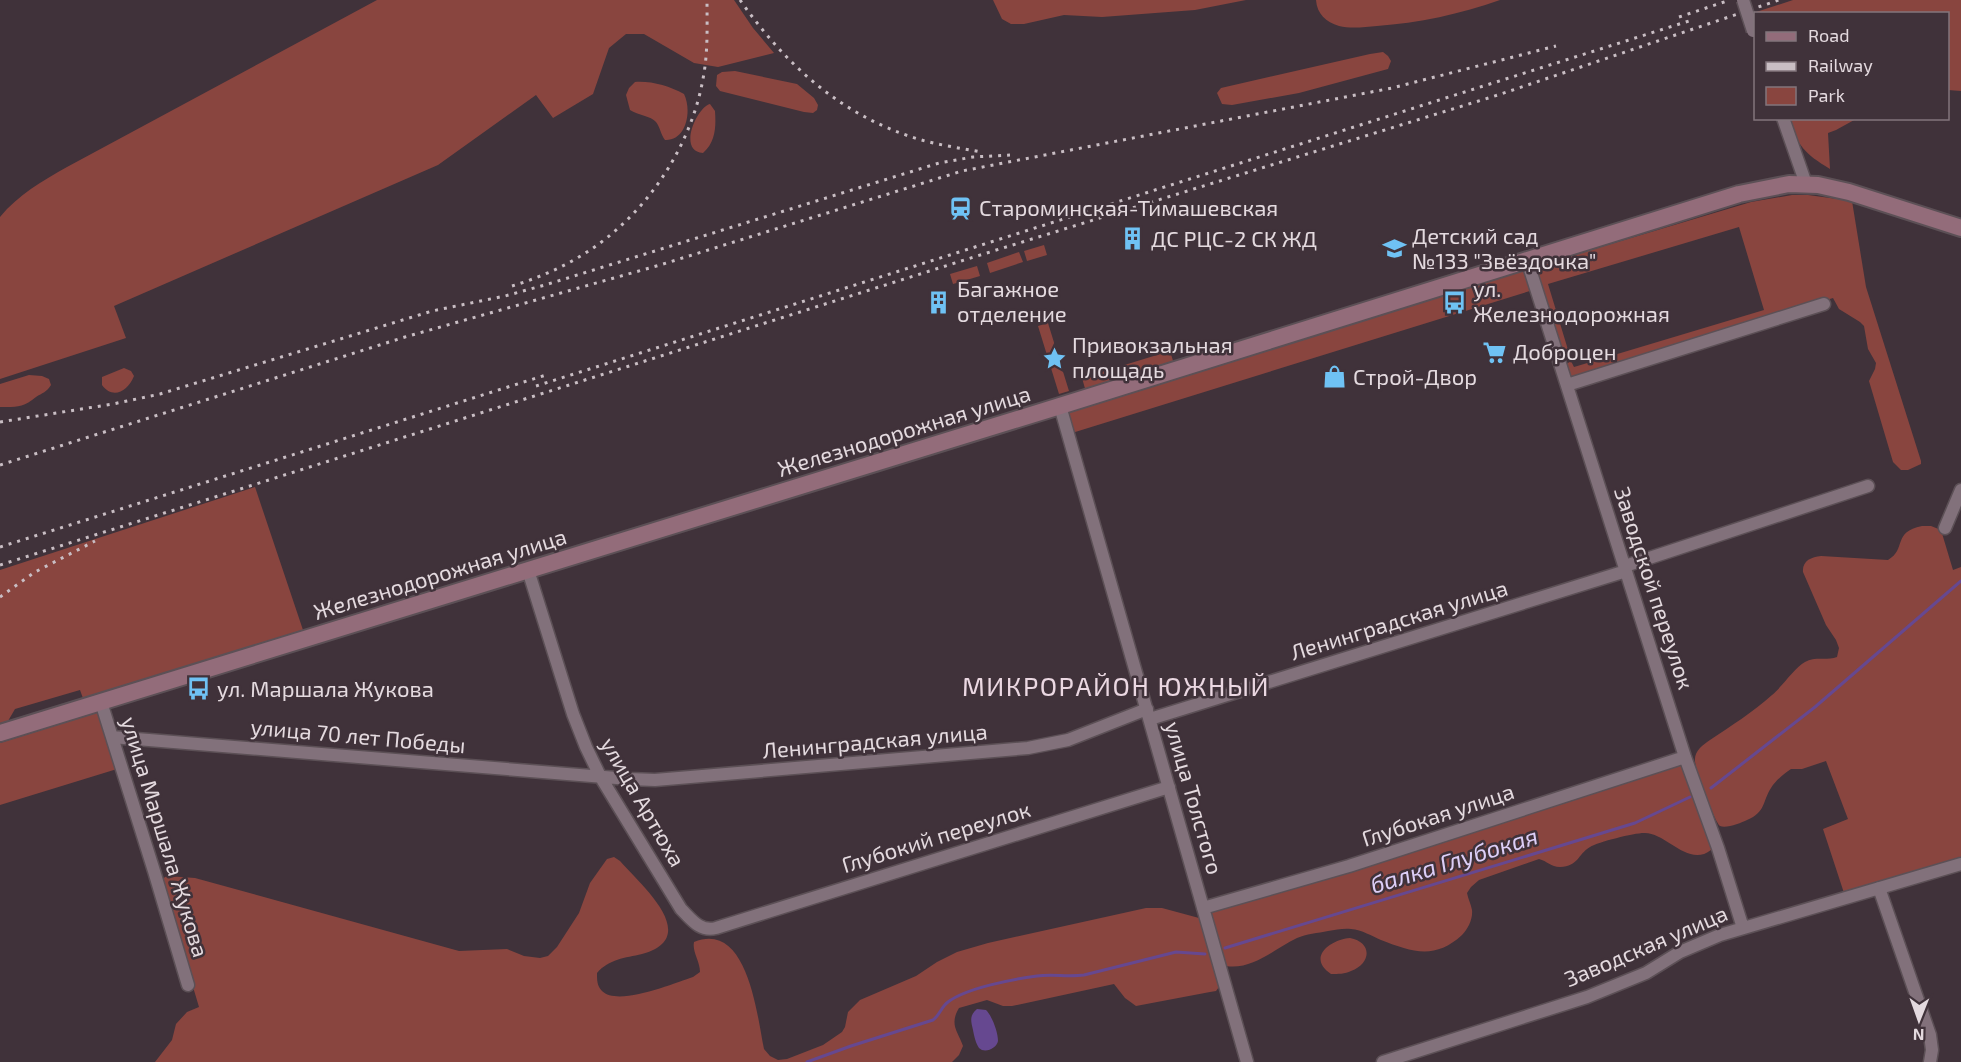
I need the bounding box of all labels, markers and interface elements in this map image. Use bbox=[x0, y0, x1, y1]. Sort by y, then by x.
legend bbox=[1754, 12, 1949, 120]
text: Road bbox=[1808, 24, 1849, 46]
text: Railway bbox=[1808, 54, 1873, 76]
text: Park bbox=[1808, 84, 1845, 106]
place label: Староминская-Тимашевская bbox=[979, 194, 1278, 220]
station icon: Староминская-Тимашевская bbox=[948, 195, 974, 221]
place label: Детский сад №133 "Звёздочка" bbox=[1412, 222, 1597, 273]
place label: ДС РЦС-2 СК ЖД bbox=[1151, 225, 1317, 251]
building icon: ДС РЦС-2 СК ЖД bbox=[1120, 226, 1146, 252]
school or university icon: Детский сад №133 "Звёздочка" bbox=[1381, 236, 1407, 262]
place label: Багажное отделение bbox=[957, 275, 1067, 326]
place label: ул. Железнодорожная bbox=[1473, 275, 1670, 326]
building icon: Багажное отделение bbox=[926, 289, 952, 315]
bus stop icon: ул. Железнодорожная bbox=[1442, 289, 1468, 315]
place label: Привокзальная площадь bbox=[1072, 331, 1233, 382]
place label: Доброцен bbox=[1513, 338, 1617, 364]
supermarket icon: Доброцен bbox=[1482, 339, 1508, 365]
place icon: Привокзальная площадь bbox=[1041, 345, 1067, 371]
place label: Строй-Двор bbox=[1353, 363, 1477, 389]
shop icon: Строй-Двор bbox=[1322, 364, 1348, 390]
street label: Железнодорожная улица bbox=[774, 379, 1034, 482]
street label: Заводской переулок bbox=[1609, 483, 1700, 693]
street label: Железнодорожная улица bbox=[310, 522, 570, 625]
street label: Ленинградская улица bbox=[1287, 574, 1511, 665]
district label: МИКРОРАЙОН ЮЖНЫЙ bbox=[962, 670, 1270, 701]
place label: ул. Маршала Жукова bbox=[217, 675, 434, 702]
bus stop icon: ул. Маршала Жукова bbox=[186, 676, 212, 702]
street label: улица Маршала Жукова bbox=[116, 713, 215, 960]
street label: улица 70 лет Победы bbox=[249, 713, 467, 758]
street label: Ленинградская улица bbox=[761, 717, 989, 764]
street label: улица Толстого bbox=[1160, 718, 1229, 878]
street label: улица Артюха bbox=[595, 732, 691, 871]
street label: Глубокая улица bbox=[1358, 777, 1517, 852]
street label: Глубокий переулок bbox=[838, 795, 1034, 878]
water label: балка Глубокая bbox=[1366, 820, 1541, 899]
street label: Заводская улица bbox=[1560, 899, 1731, 992]
north arrow bbox=[1889, 990, 1949, 1050]
text: N bbox=[1913, 1026, 1925, 1045]

